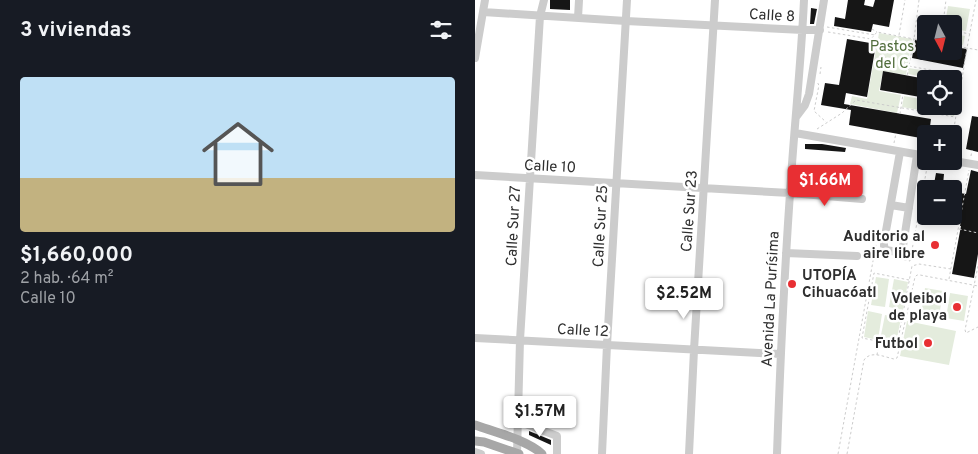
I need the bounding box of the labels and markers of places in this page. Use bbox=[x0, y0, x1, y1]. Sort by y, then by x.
pin: $1.66M bbox=[784, 164, 866, 207]
place label: Auditorio al aire libre bbox=[843, 228, 925, 264]
marker: Auditorio al aire libre bbox=[929, 239, 941, 251]
place label: UTOPÍA Cihuacóatl bbox=[802, 266, 877, 303]
pin: $2.52M bbox=[643, 278, 725, 320]
marker: UTOPÍA Cihuacóatl bbox=[786, 278, 798, 290]
place label: Voleibol de playa bbox=[888, 290, 947, 326]
marker: Voleibol de playa bbox=[951, 301, 963, 313]
place label: Futbol bbox=[875, 335, 918, 354]
marker: Futbol bbox=[922, 337, 934, 349]
pin: $1.57M bbox=[499, 396, 581, 438]

